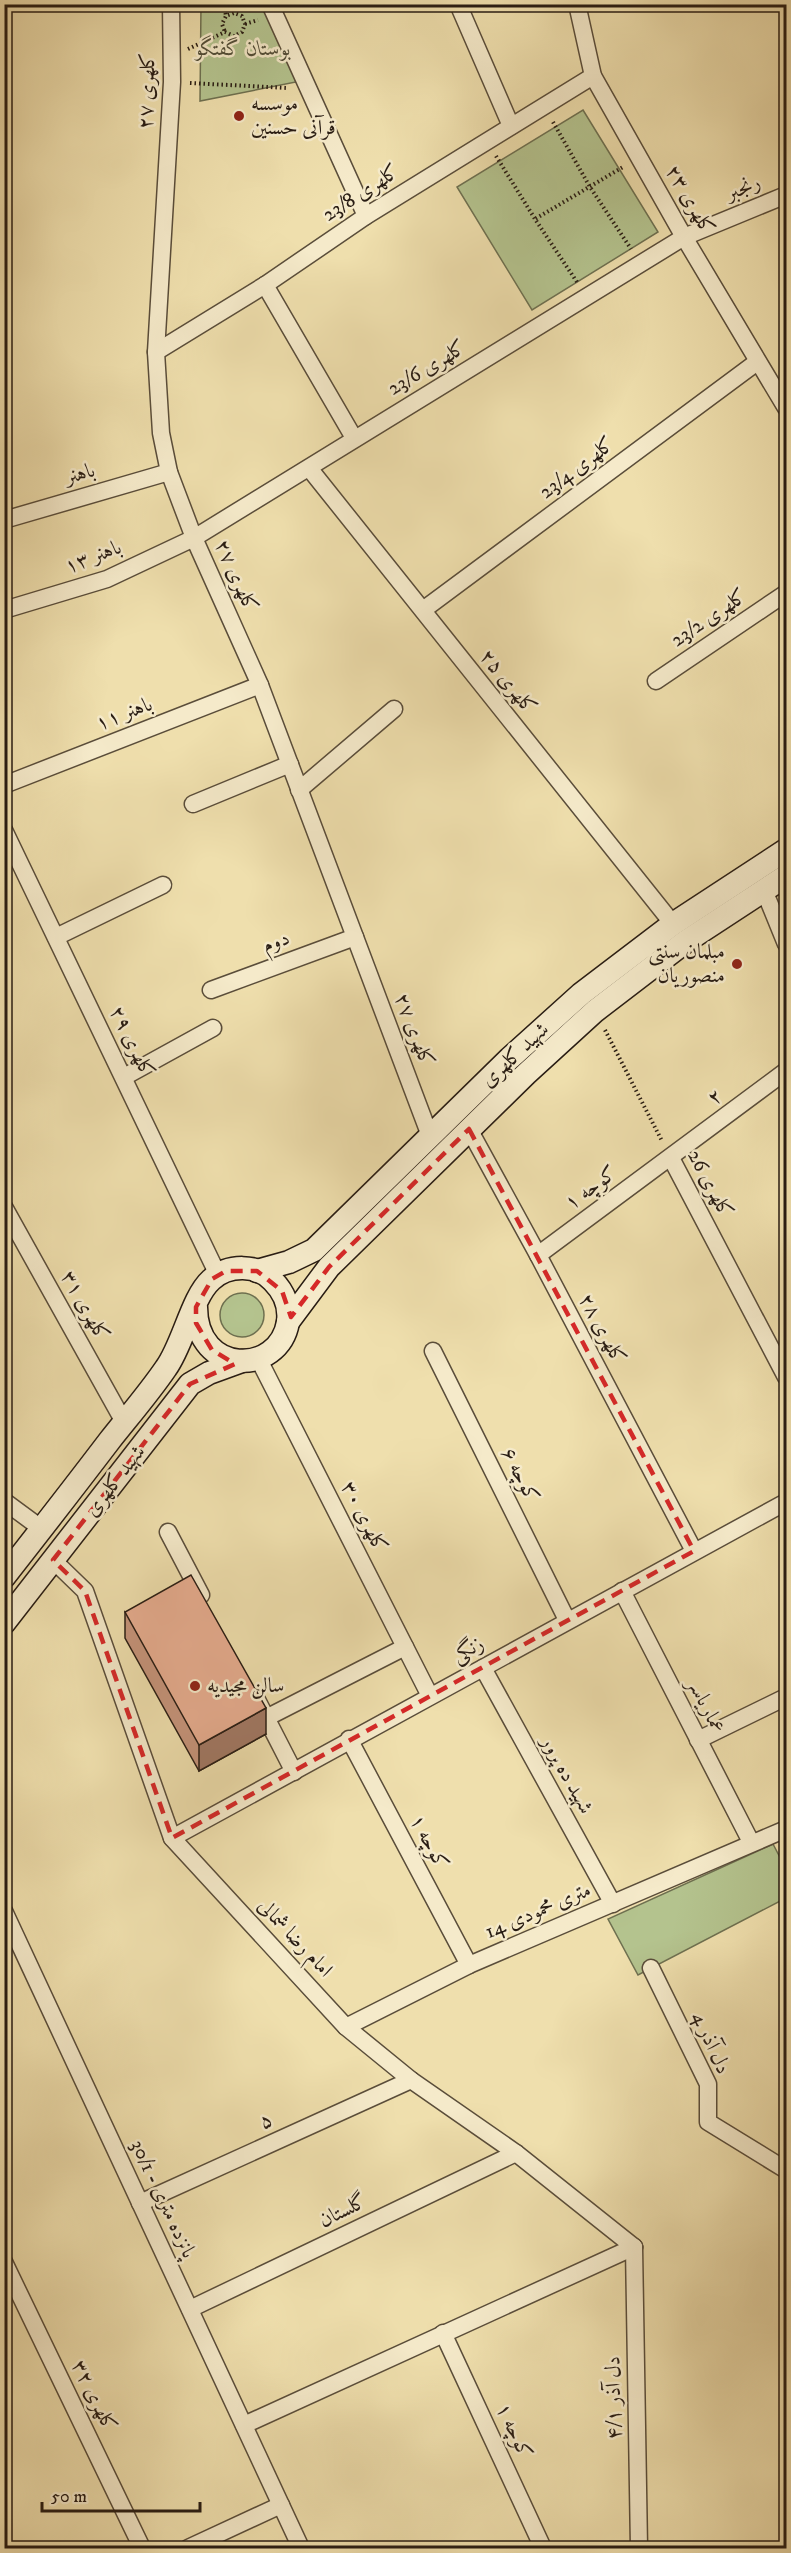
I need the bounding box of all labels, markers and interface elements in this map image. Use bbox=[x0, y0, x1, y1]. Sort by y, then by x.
park label: بوستان گفتگو bbox=[194, 35, 291, 62]
street label: کلهری ۲۷ bbox=[133, 52, 161, 130]
place label: موسسه قرآنی حسنین bbox=[251, 91, 336, 141]
marker: موسسه قرآنی حسنین bbox=[232, 109, 246, 123]
street label: کلهری 23/8 bbox=[318, 158, 404, 228]
street label: کلهری ۲۳ bbox=[660, 160, 720, 240]
street label: رنجبر bbox=[720, 169, 764, 208]
street label: کلهری 23/6 bbox=[383, 334, 471, 402]
street label: کلهری 23/4 bbox=[534, 431, 620, 505]
street label: باهنر bbox=[60, 457, 98, 491]
street label: باهنر ۱۳ bbox=[61, 534, 125, 580]
street label: کلهری ۲۷ bbox=[208, 536, 264, 616]
street label: کلهری 23/2 bbox=[666, 583, 752, 653]
street label: کلهری ۲۵ bbox=[474, 644, 542, 720]
street label: باهنر ۱۱ bbox=[92, 691, 156, 737]
street label: دوم bbox=[259, 925, 295, 963]
place label: مبلمان سنتی منصوریان bbox=[648, 939, 725, 989]
marker: مبلمان سنتی منصوریان bbox=[730, 957, 744, 971]
street label: کلهری ۲۷ bbox=[388, 989, 440, 1071]
street label: کلهری ۲۹ bbox=[103, 1002, 161, 1082]
street label: شهید کلهری bbox=[475, 1017, 555, 1093]
street label: ۲ bbox=[702, 1083, 728, 1111]
street label: کلهری 26 bbox=[681, 1145, 739, 1223]
street label: ۱ کوچه bbox=[560, 1160, 622, 1216]
street label: کلهری ۳۱ bbox=[55, 1266, 115, 1346]
street label: کلهری ۲۸ bbox=[572, 1289, 632, 1369]
street label: شهید کلهری bbox=[79, 1440, 151, 1522]
street label: ۶ کوچه bbox=[495, 1443, 545, 1507]
street label: کلهری ۳۰ bbox=[335, 1477, 393, 1557]
street label: زنگی bbox=[447, 1630, 489, 1669]
street label: عماریاسر bbox=[680, 1672, 731, 1738]
place label: سالن مجیدیه bbox=[207, 1673, 285, 1699]
marker: سالن مجیدیه bbox=[188, 1679, 202, 1693]
street label: شهید ده پرور bbox=[534, 1730, 599, 1818]
street label: ۱ کوچه bbox=[404, 1810, 454, 1874]
street label: 14 متری محمودی bbox=[481, 1877, 595, 1945]
street label: امام رضا شمالی bbox=[249, 1893, 338, 1986]
street label: دل آذر 4 bbox=[686, 2007, 737, 2078]
street label: ۵ bbox=[255, 2107, 277, 2135]
street label: 30/1 - پانزده متری bbox=[123, 2136, 202, 2264]
street label: گلستان bbox=[314, 2187, 371, 2234]
street label: کلهری ۳۲ bbox=[65, 2356, 123, 2436]
street label: دل آذر ۴/۱ bbox=[599, 2356, 628, 2440]
street label: کوچه ۱ bbox=[490, 2399, 538, 2463]
scale bar bbox=[42, 2475, 200, 2513]
text: 50 m bbox=[51, 2486, 87, 2508]

